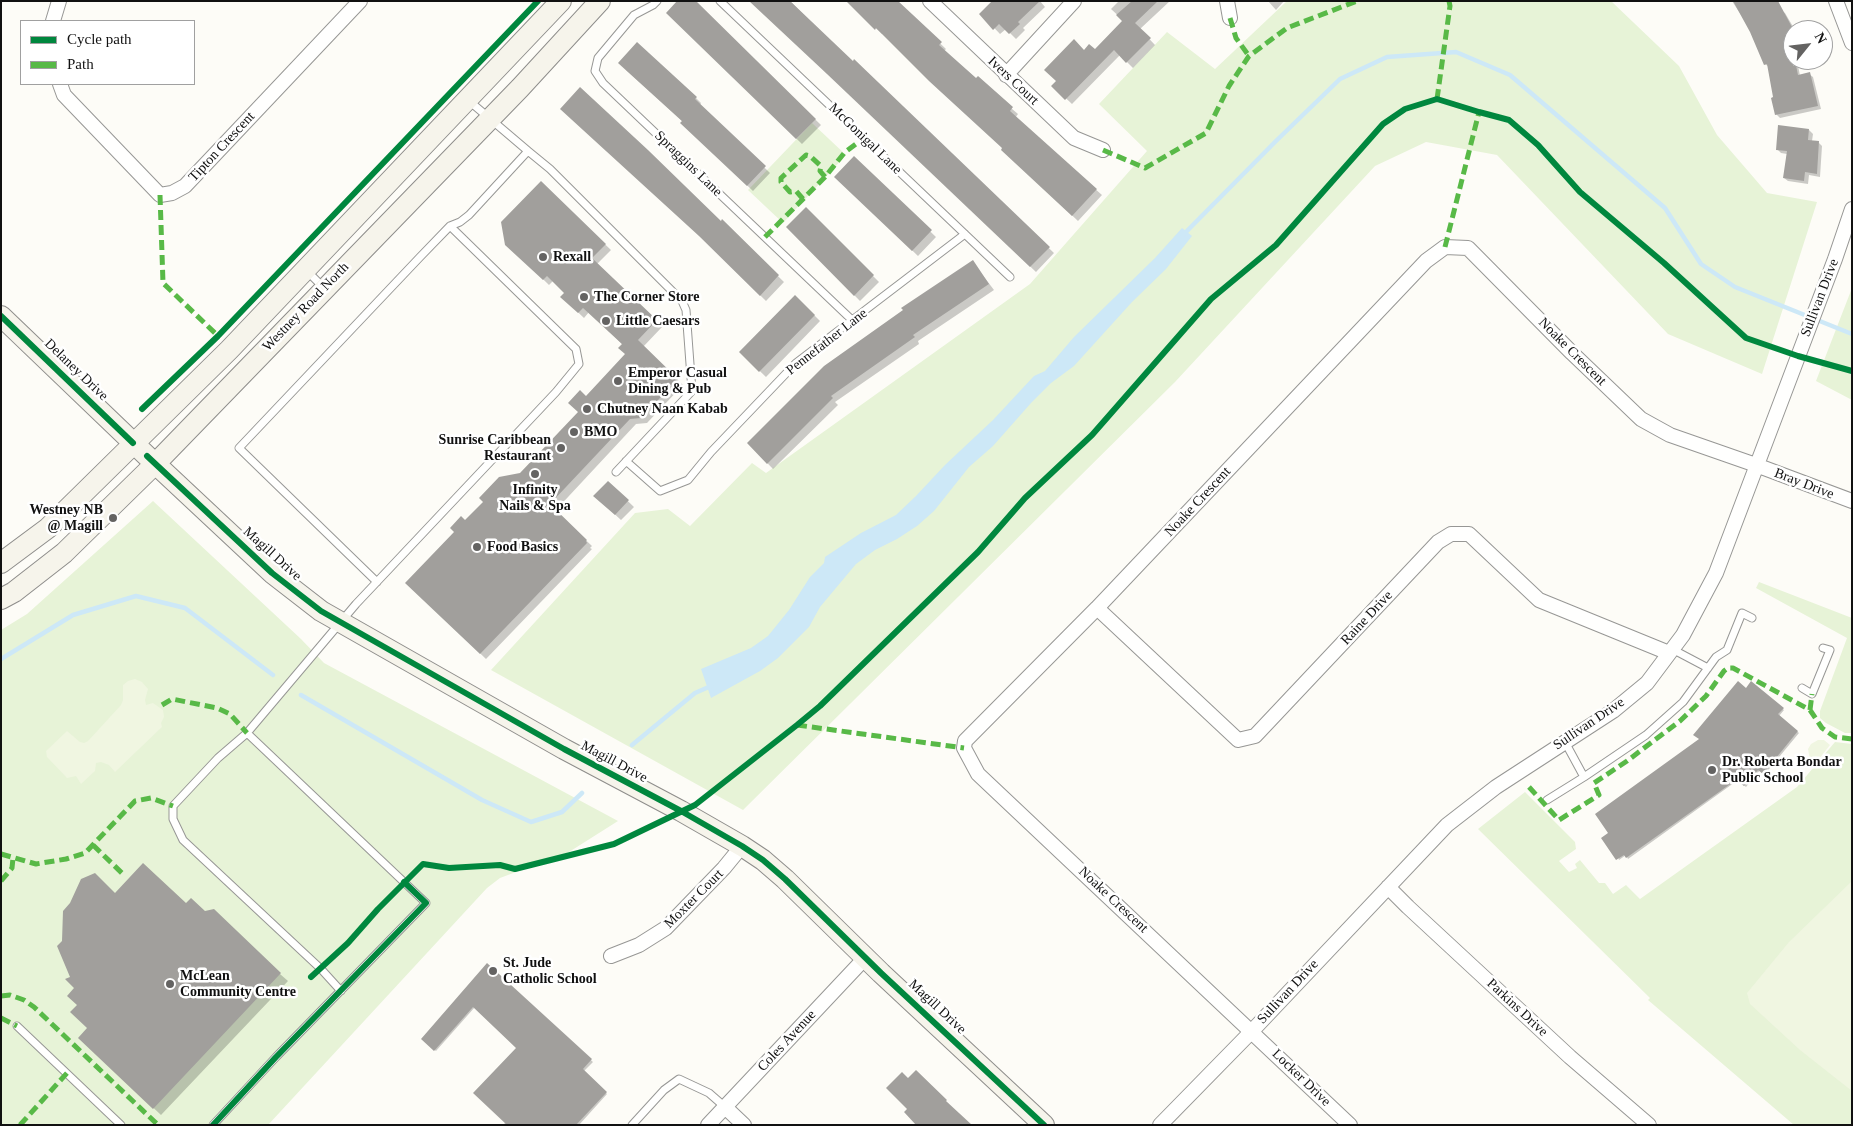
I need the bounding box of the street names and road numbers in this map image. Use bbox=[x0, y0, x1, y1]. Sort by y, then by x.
street label: Ivers Court bbox=[984, 53, 1042, 109]
street label: McGonigal Lane bbox=[825, 100, 905, 178]
street label: Tipton Crescent bbox=[185, 109, 259, 185]
street label: Spraggins Lane bbox=[651, 128, 725, 200]
street label: Sullivan Drive bbox=[1797, 257, 1843, 339]
street label: Westney Road North bbox=[259, 259, 353, 355]
street label: Pennefather Lane bbox=[783, 305, 871, 379]
street label: Noake Crescent bbox=[1535, 315, 1609, 389]
street label: Delaney Drive bbox=[41, 335, 111, 405]
street label: Noake Crescent bbox=[1162, 464, 1234, 540]
street label: Bray Drive bbox=[1772, 465, 1836, 503]
street label: Magill Drive bbox=[239, 523, 305, 585]
street label: Raine Drive bbox=[1338, 587, 1396, 649]
street label: Sullivan Drive bbox=[1550, 694, 1628, 754]
street label: Magill Drive bbox=[578, 738, 650, 786]
street label: Noake Crescent bbox=[1075, 864, 1151, 936]
street label: Moxter Court bbox=[661, 866, 727, 932]
street label: Sullivan Drive bbox=[1254, 956, 1322, 1028]
street label: Parkins Drive bbox=[1483, 975, 1551, 1041]
street label: Magill Drive bbox=[905, 976, 969, 1038]
street label: Coles Avenue bbox=[754, 1007, 820, 1075]
street label: Locker Drive bbox=[1268, 1046, 1334, 1110]

